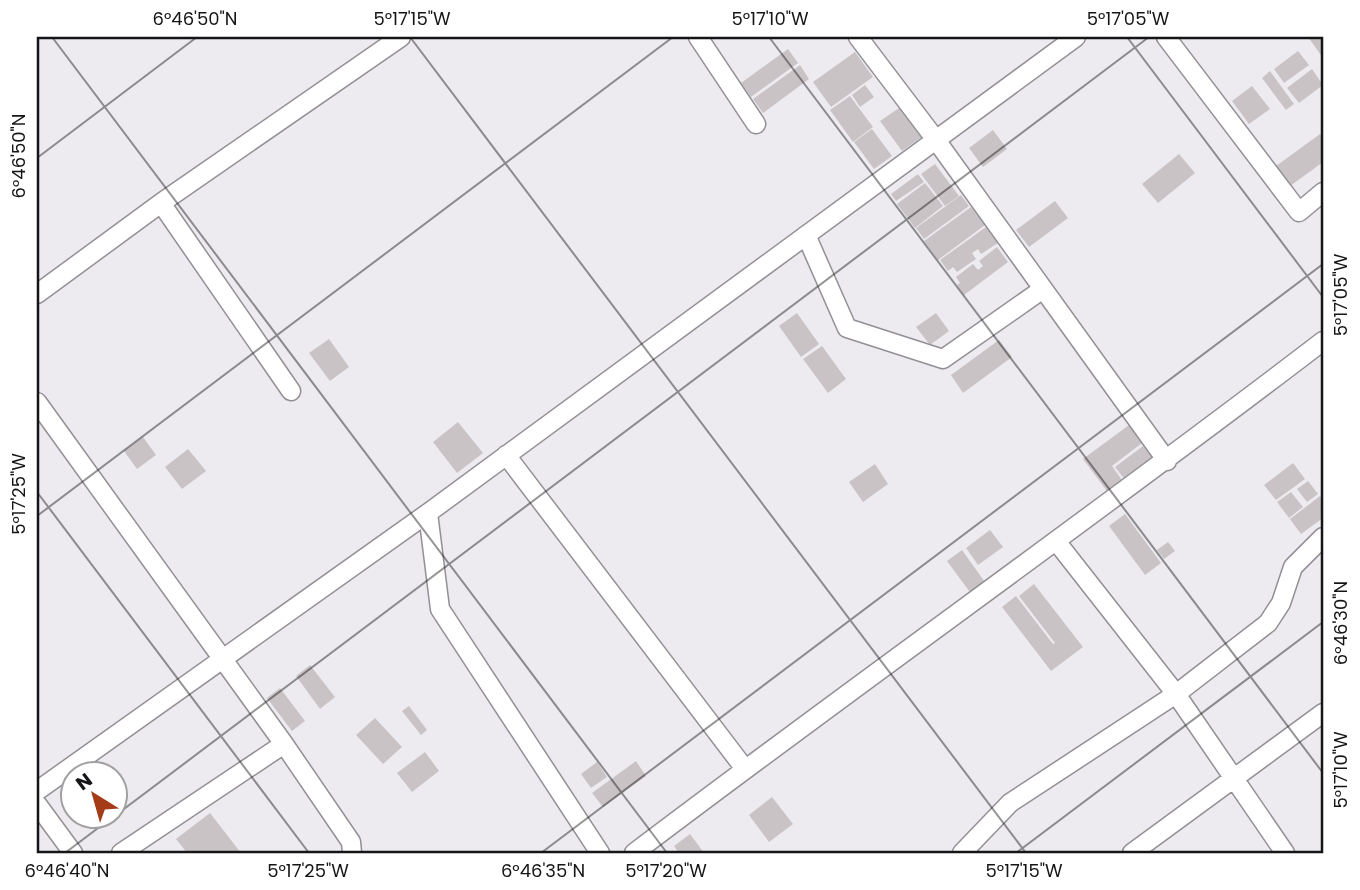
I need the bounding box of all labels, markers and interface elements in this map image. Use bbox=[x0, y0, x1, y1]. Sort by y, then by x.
text: 6°46'50"N bbox=[153, 6, 237, 31]
text: 5°17'15"W bbox=[373, 6, 451, 31]
text: 5°17'10"W bbox=[731, 6, 809, 31]
text: 5°17'05"W bbox=[1087, 6, 1170, 31]
text: 6°46'50"N bbox=[6, 114, 31, 198]
text: 5°17'05"W bbox=[1328, 253, 1353, 336]
text: 5°17'25"W bbox=[6, 453, 31, 535]
text: 6°46'30"N bbox=[1328, 581, 1353, 665]
text: 5°17'10"W bbox=[1328, 731, 1353, 809]
north arrow bbox=[60, 760, 130, 830]
text: N bbox=[70, 767, 98, 797]
text: 6°46'40"N bbox=[25, 858, 109, 883]
text: 5°17'25"W bbox=[267, 858, 349, 883]
text: 6°46'35"N bbox=[501, 858, 585, 883]
text: 5°17'20"W bbox=[625, 858, 707, 883]
text: 5°17'15"W bbox=[985, 858, 1063, 883]

